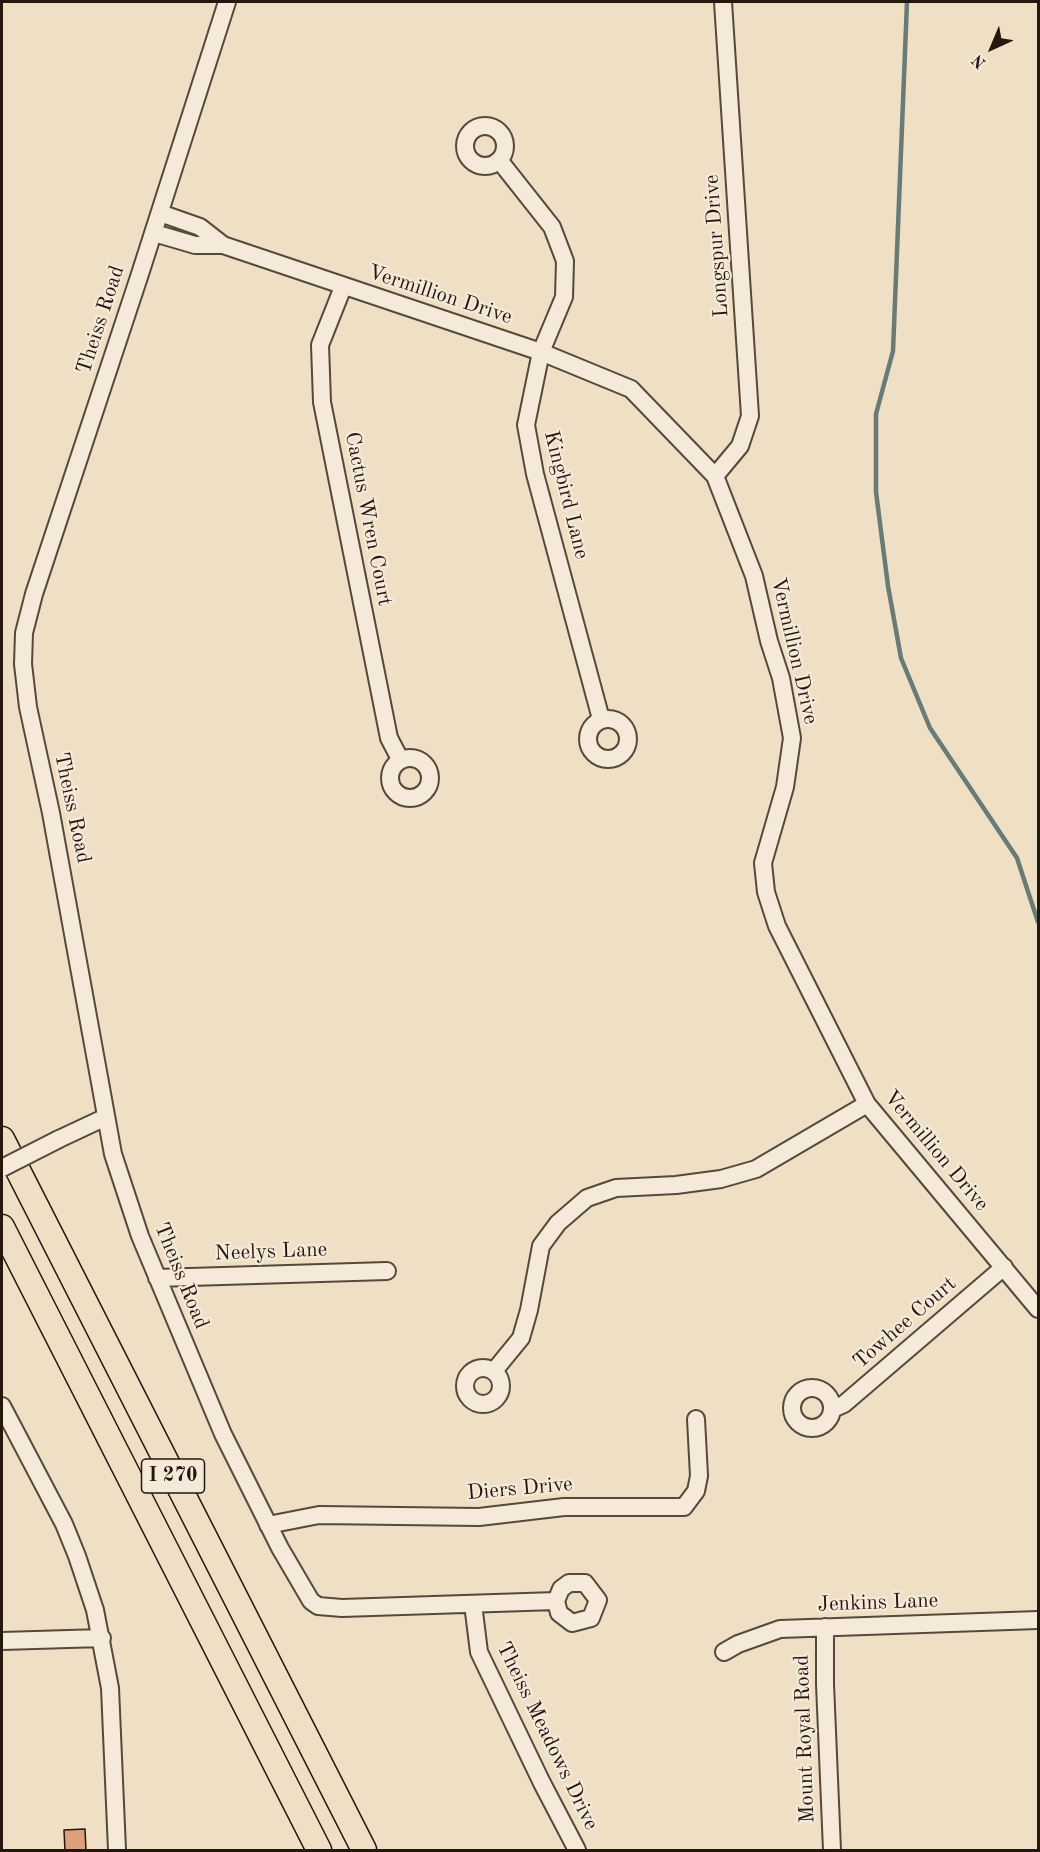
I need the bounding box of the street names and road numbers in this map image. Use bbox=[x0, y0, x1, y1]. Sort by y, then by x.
street label: Longspur Drive bbox=[699, 174, 735, 318]
street label: Vermillion Drive bbox=[365, 260, 515, 330]
street label: Theiss Road bbox=[72, 263, 130, 377]
street label: Kingbird Lane bbox=[538, 428, 594, 562]
street label: Cactus Wren Court bbox=[339, 430, 397, 608]
street label: Vermillion Drive bbox=[765, 575, 823, 727]
street label: Theiss Road bbox=[48, 750, 96, 866]
street label: Vermillion Drive bbox=[878, 1085, 994, 1217]
street label: Theiss Road bbox=[148, 1219, 214, 1333]
street label: Neelys Lane bbox=[214, 1237, 328, 1267]
street label: Towhee Court bbox=[848, 1271, 962, 1375]
road number: I 270 bbox=[142, 1459, 204, 1493]
street label: Diers Drive bbox=[466, 1472, 574, 1506]
street label: Jenkins Lane bbox=[817, 1588, 939, 1618]
street label: Theiss Meadows Drive bbox=[490, 1638, 604, 1834]
street label: Mount Royal Road bbox=[789, 1654, 821, 1824]

